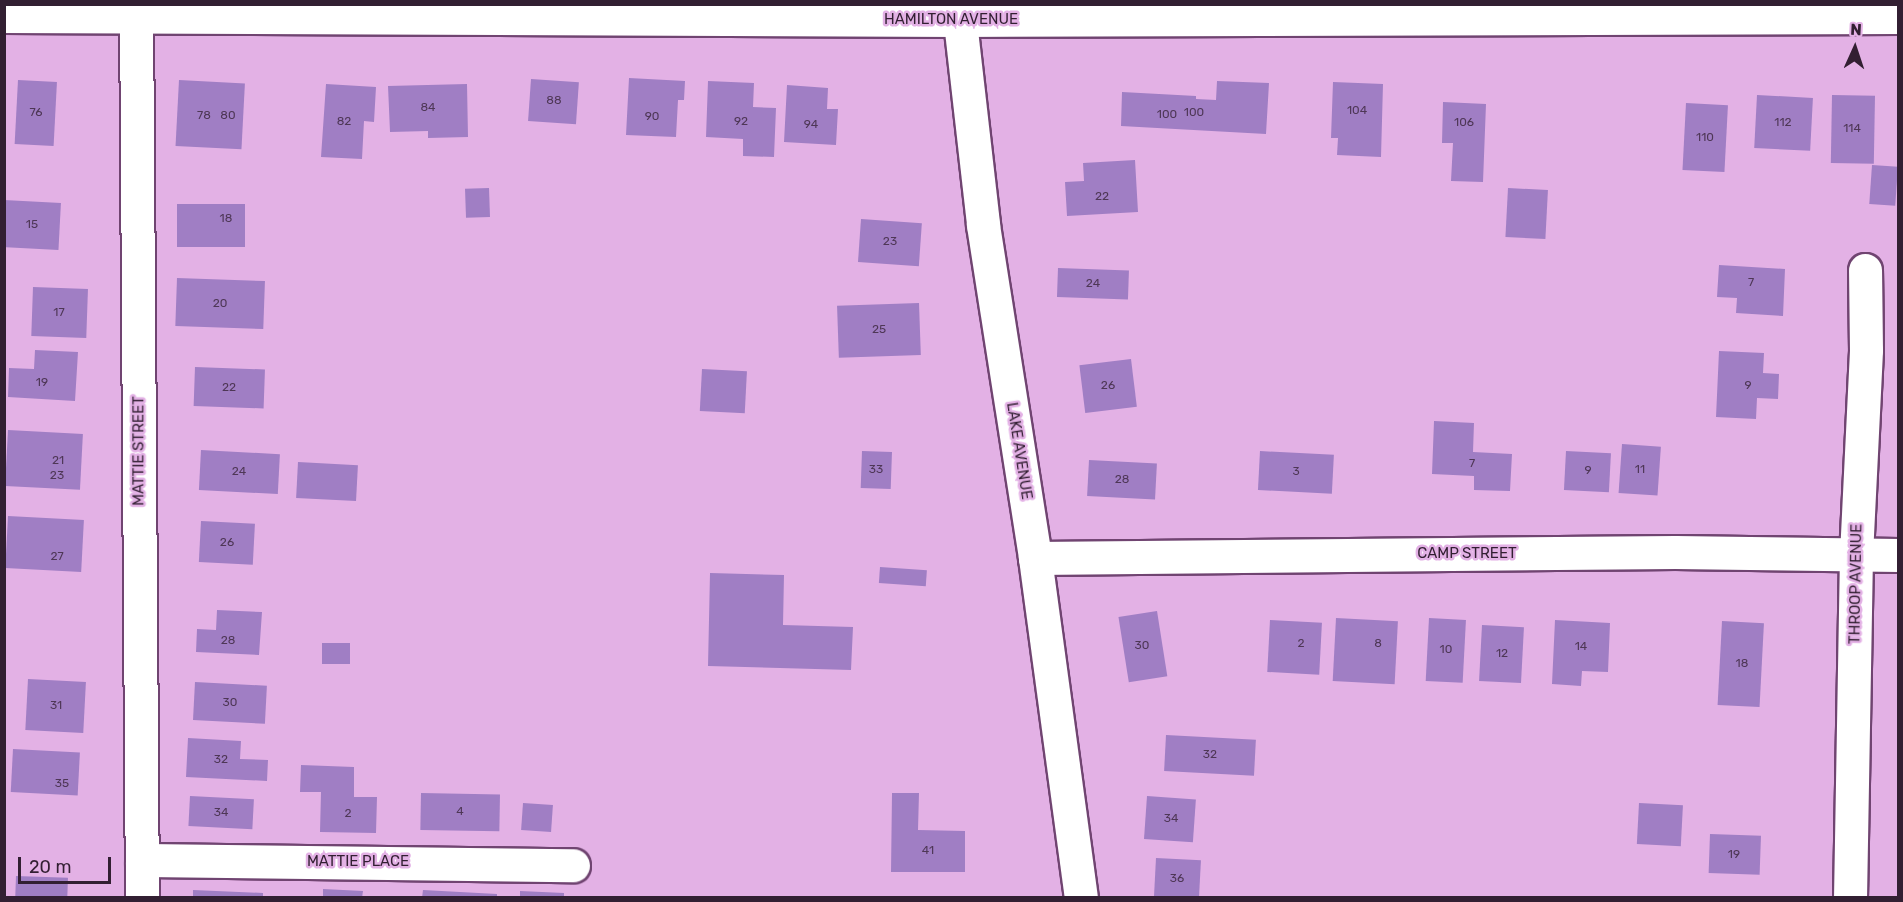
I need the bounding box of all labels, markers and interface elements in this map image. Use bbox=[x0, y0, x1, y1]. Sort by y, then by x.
street label: HAMILTON AVENUE bbox=[884, 11, 1018, 29]
north arrow bbox=[1825, 18, 1885, 78]
text: N bbox=[1850, 20, 1862, 39]
house number: 88 bbox=[546, 94, 562, 108]
house number: 84 bbox=[420, 101, 436, 115]
house number: 104 bbox=[1347, 104, 1367, 118]
house number: 76 bbox=[29, 106, 43, 120]
house number: 100 bbox=[1184, 106, 1204, 120]
house number: 100 bbox=[1157, 108, 1177, 122]
house number: 78 bbox=[197, 109, 211, 123]
house number: 80 bbox=[220, 109, 236, 123]
house number: 90 bbox=[645, 110, 659, 124]
house number: 82 bbox=[337, 115, 351, 129]
house number: 92 bbox=[734, 115, 748, 129]
house number: 106 bbox=[1454, 116, 1474, 130]
house number: 112 bbox=[1774, 116, 1792, 130]
house number: 94 bbox=[804, 118, 818, 132]
house number: 114 bbox=[1843, 122, 1861, 136]
house number: 110 bbox=[1696, 131, 1714, 145]
house number: 22 bbox=[1095, 190, 1109, 204]
house number: 18 bbox=[220, 212, 232, 226]
house number: 15 bbox=[26, 218, 38, 232]
house number: 23 bbox=[883, 235, 897, 249]
house number: 7 bbox=[1748, 276, 1754, 290]
house number: 24 bbox=[1086, 277, 1100, 291]
house number: 20 bbox=[213, 297, 227, 311]
house number: 17 bbox=[53, 306, 65, 320]
house number: 25 bbox=[872, 323, 886, 337]
house number: 19 bbox=[36, 376, 48, 390]
house number: 26 bbox=[1101, 379, 1115, 393]
house number: 9 bbox=[1744, 379, 1752, 393]
house number: 22 bbox=[222, 381, 236, 395]
street label: MATTIE STREET bbox=[130, 396, 148, 506]
street label: LAKE AVENUE bbox=[1002, 401, 1036, 501]
house number: 21 bbox=[52, 454, 64, 468]
house number: 7 bbox=[1469, 457, 1475, 471]
house number: 33 bbox=[869, 463, 883, 477]
house number: 11 bbox=[1635, 463, 1645, 477]
house number: 9 bbox=[1584, 464, 1592, 478]
house number: 24 bbox=[232, 465, 246, 479]
house number: 3 bbox=[1292, 465, 1300, 479]
house number: 23 bbox=[50, 469, 64, 483]
house number: 28 bbox=[1115, 473, 1129, 487]
street label: THROOP AVENUE bbox=[1846, 523, 1866, 645]
house number: 26 bbox=[220, 536, 234, 550]
street label: CAMP STREET bbox=[1417, 545, 1517, 563]
house number: 27 bbox=[50, 550, 64, 564]
house number: 28 bbox=[221, 634, 235, 648]
house number: 2 bbox=[1297, 637, 1305, 651]
house number: 8 bbox=[1374, 637, 1382, 651]
house number: 30 bbox=[1135, 639, 1149, 653]
house number: 14 bbox=[1575, 640, 1587, 654]
house number: 10 bbox=[1440, 643, 1452, 657]
house number: 12 bbox=[1496, 647, 1508, 661]
house number: 18 bbox=[1736, 657, 1748, 671]
house number: 30 bbox=[223, 696, 237, 710]
house number: 31 bbox=[50, 699, 62, 713]
house number: 32 bbox=[1203, 748, 1217, 762]
house number: 32 bbox=[214, 753, 228, 767]
house number: 35 bbox=[55, 777, 69, 791]
house number: 4 bbox=[456, 805, 464, 819]
house number: 34 bbox=[214, 806, 228, 820]
house number: 2 bbox=[344, 807, 352, 821]
house number: 34 bbox=[1164, 812, 1178, 826]
house number: 41 bbox=[922, 844, 934, 858]
scale bar bbox=[21, 845, 114, 883]
house number: 19 bbox=[1728, 848, 1740, 862]
street label: MATTIE PLACE bbox=[307, 853, 409, 871]
text: 20 m bbox=[29, 856, 71, 878]
house number: 36 bbox=[1170, 872, 1184, 886]

